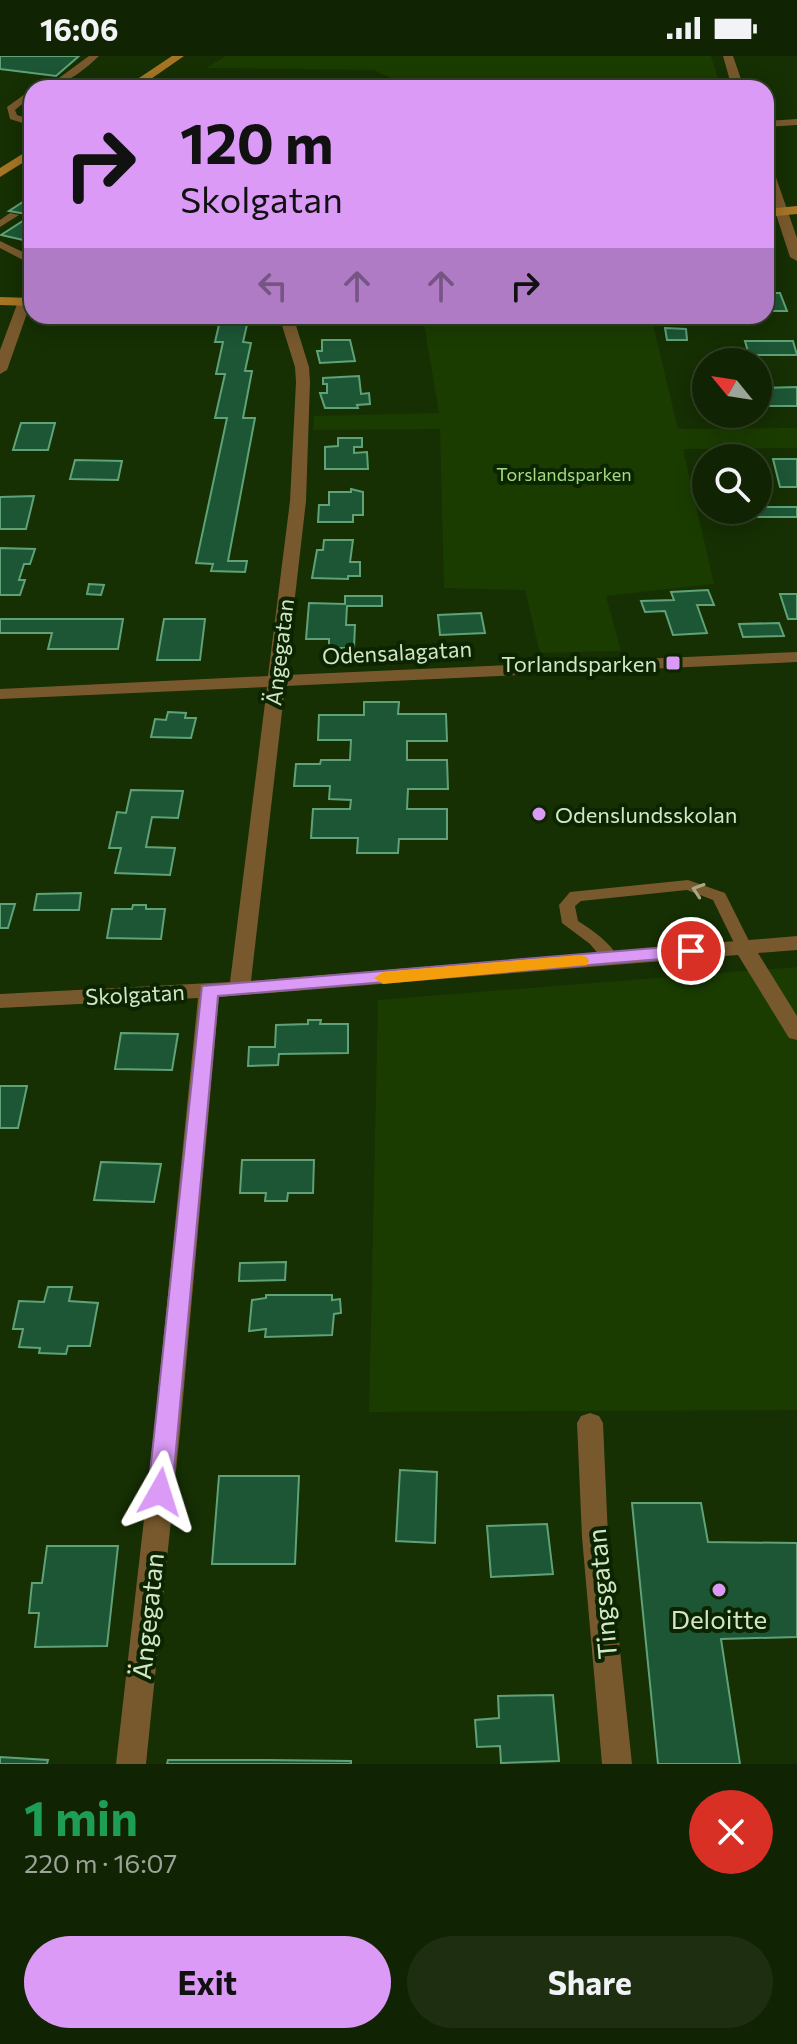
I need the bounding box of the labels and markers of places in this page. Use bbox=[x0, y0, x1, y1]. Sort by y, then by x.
place label: Torlandsparken bbox=[501, 650, 657, 677]
marker: Torlandsparken bbox=[664, 654, 682, 672]
place label: Odenslundsskolan bbox=[555, 801, 737, 828]
marker: Odenslundsskolan bbox=[530, 805, 548, 823]
pin bbox=[657, 917, 725, 985]
marker: Deloitte bbox=[710, 1581, 728, 1599]
place label: Deloitte bbox=[671, 1603, 767, 1634]

